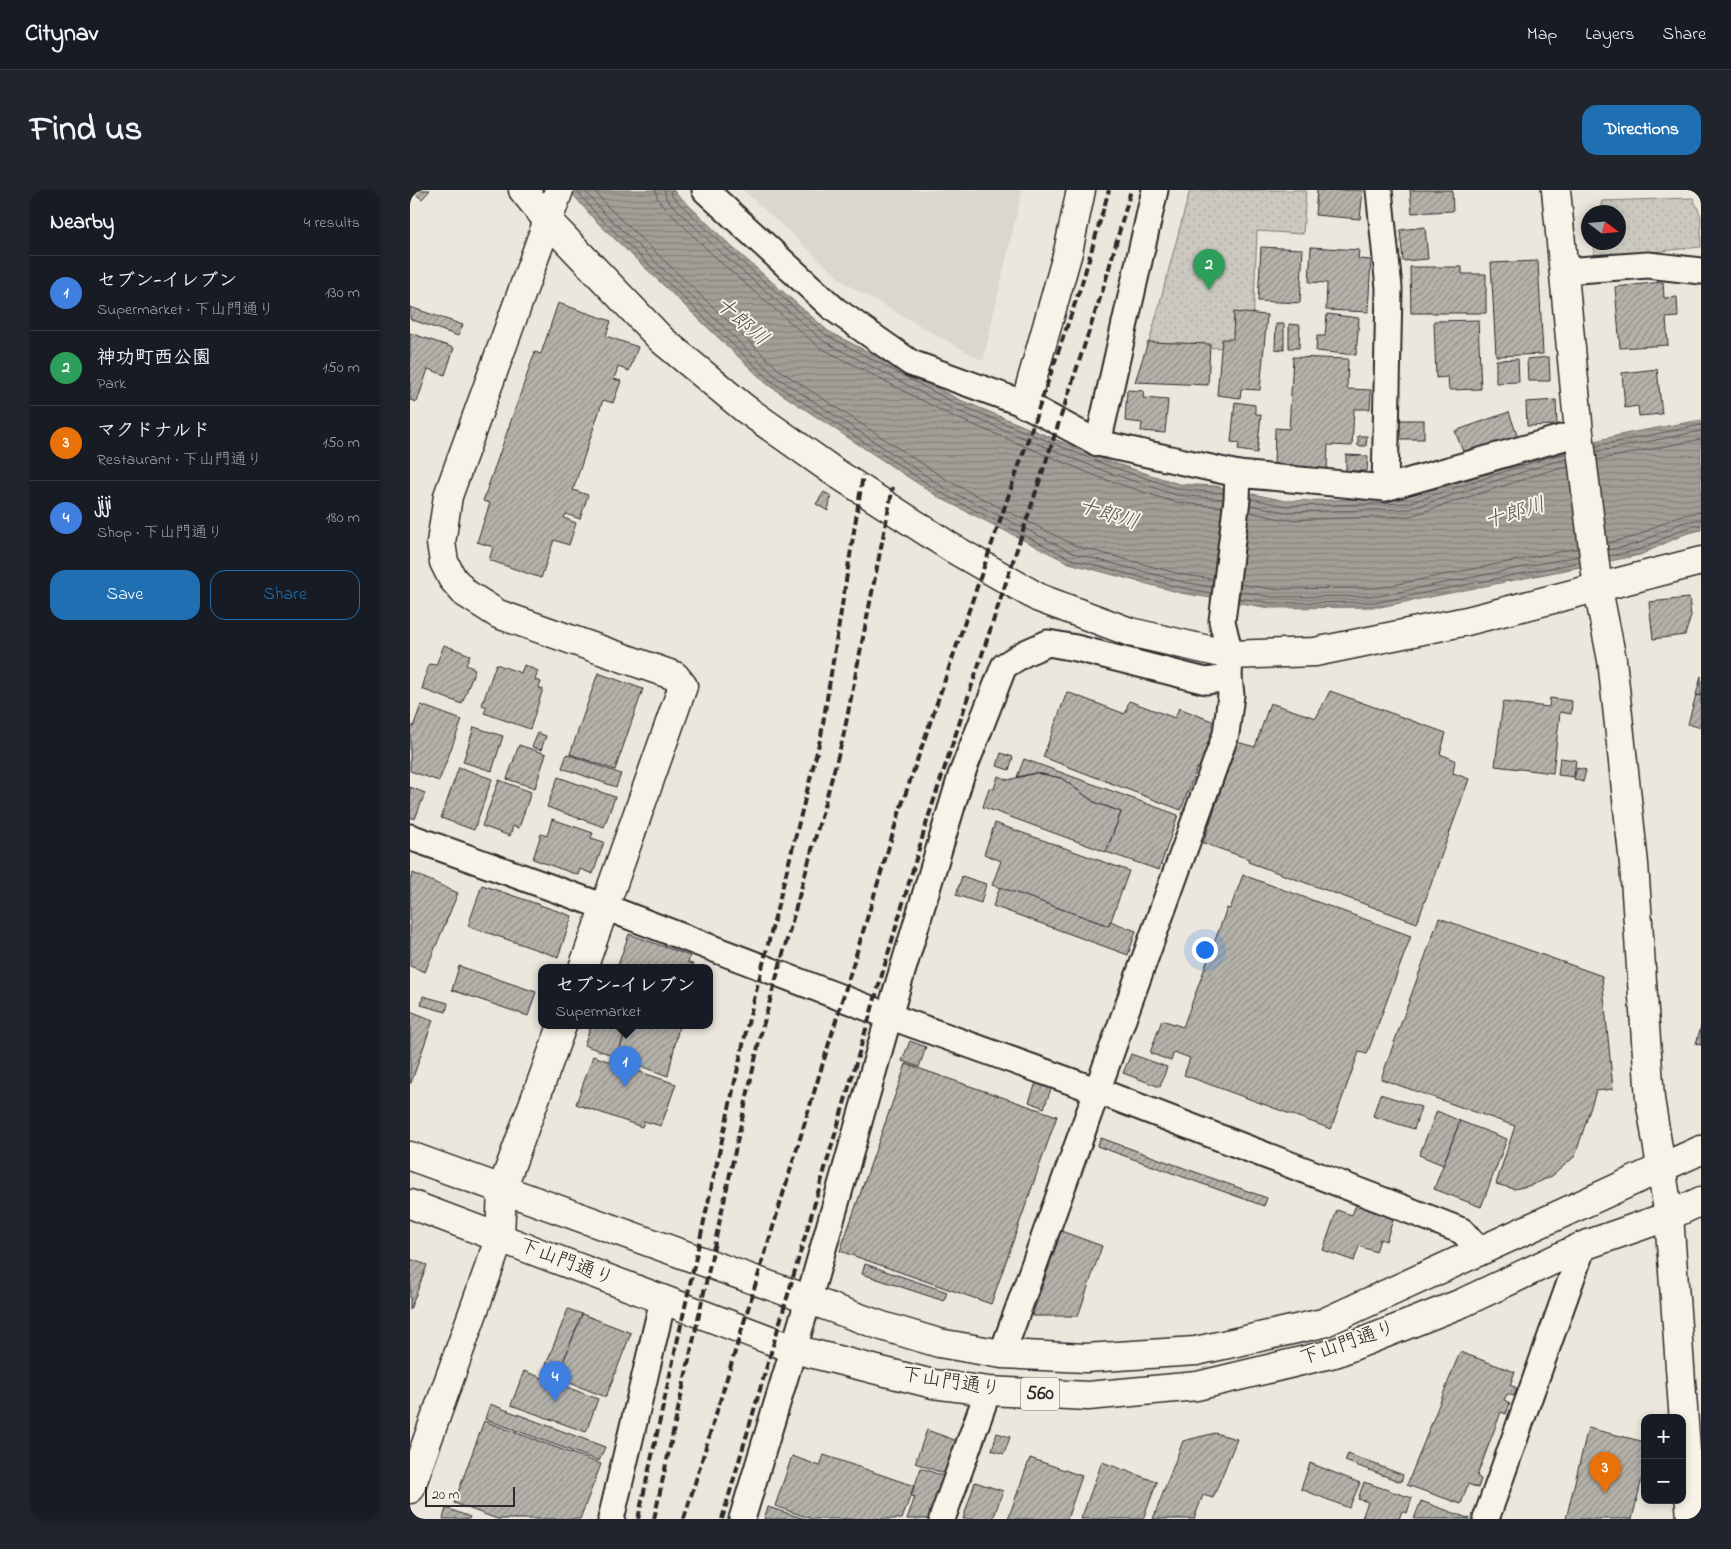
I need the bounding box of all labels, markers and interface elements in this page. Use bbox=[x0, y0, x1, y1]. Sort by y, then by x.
text: Citynav bbox=[25, 17, 98, 52]
text: Map bbox=[1527, 22, 1557, 48]
text: Layers bbox=[1585, 22, 1635, 48]
text: Share bbox=[1663, 22, 1706, 48]
text: Find us bbox=[30, 105, 142, 156]
button: Directions bbox=[1582, 105, 1701, 155]
north arrow bbox=[1581, 205, 1626, 250]
text: Nearby bbox=[50, 208, 114, 238]
text: 4 results bbox=[304, 211, 360, 235]
pin: 2 bbox=[1193, 249, 1225, 290]
text: セブン-イレブン bbox=[97, 268, 237, 295]
text: 1 bbox=[63, 281, 69, 305]
text: 130 m bbox=[325, 281, 360, 305]
water label: 十郎川 bbox=[707, 290, 775, 354]
text: Supermarket · 下山門通り bbox=[97, 298, 274, 322]
text: 神功町西公園 bbox=[97, 345, 211, 372]
text: 2 bbox=[62, 356, 70, 380]
text: 150 m bbox=[322, 356, 360, 380]
text: Park bbox=[97, 372, 126, 396]
text: マクドナルド bbox=[97, 418, 210, 445]
text: 3 bbox=[63, 431, 69, 455]
text: 150 m bbox=[322, 431, 360, 455]
text: Restaurant · 下山門通り bbox=[97, 448, 263, 472]
water label: 十郎川 bbox=[1480, 490, 1550, 538]
text: jiji bbox=[97, 491, 111, 518]
water label: 十郎川 bbox=[1073, 491, 1143, 539]
text: 4 bbox=[63, 506, 69, 530]
text: 180 m bbox=[326, 506, 360, 530]
text: Shop · 下山門通り bbox=[97, 521, 223, 545]
button: Save bbox=[50, 570, 200, 620]
button: Share bbox=[210, 570, 360, 620]
your location bbox=[1192, 937, 1218, 963]
popup bbox=[538, 964, 713, 1029]
text: セブン-イレブン bbox=[555, 973, 696, 1000]
text: Supermarket bbox=[555, 1000, 641, 1024]
pin: 1 bbox=[609, 1046, 641, 1087]
street label: 下山門通り bbox=[514, 1232, 618, 1294]
street label: 下山門通り bbox=[1296, 1314, 1400, 1374]
pin: 4 bbox=[539, 1361, 571, 1402]
street label: 下山門通り bbox=[899, 1361, 1003, 1405]
road number: 560 bbox=[1021, 1378, 1059, 1410]
map controls bbox=[1641, 1414, 1686, 1504]
button: + bbox=[1641, 1414, 1686, 1459]
pin: 3 bbox=[1589, 1452, 1621, 1493]
button: − bbox=[1641, 1459, 1686, 1504]
scale bar bbox=[425, 1484, 515, 1507]
text: 20 m bbox=[432, 1485, 459, 1506]

